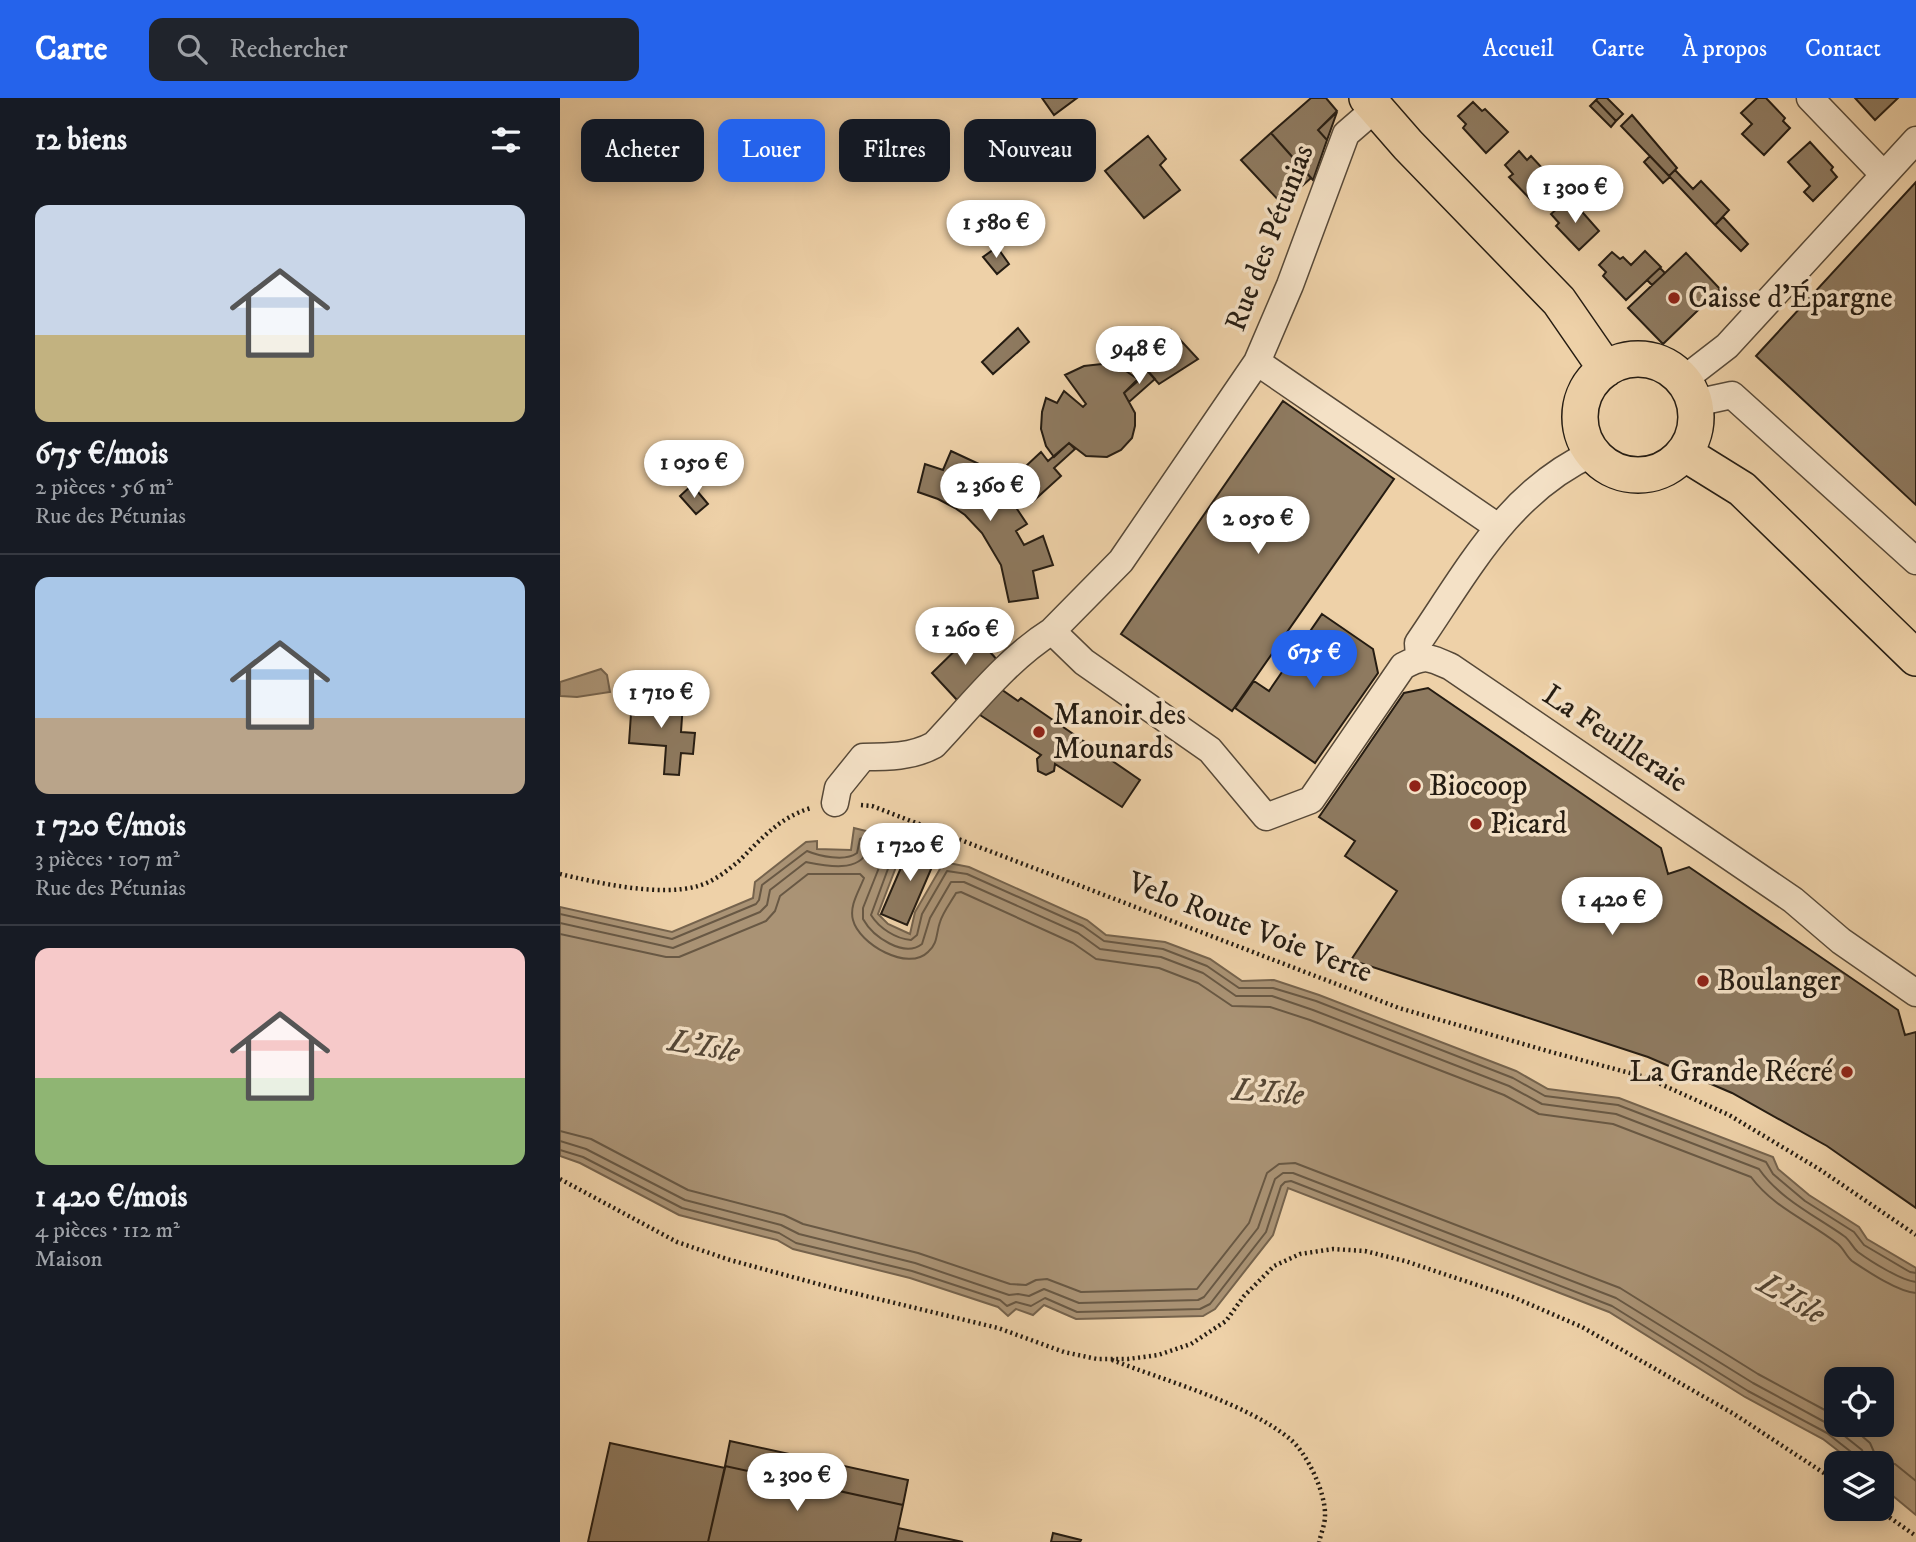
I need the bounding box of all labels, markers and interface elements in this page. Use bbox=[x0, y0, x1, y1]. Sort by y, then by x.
search box bbox=[149, 18, 639, 81]
text: Carte bbox=[35, 29, 107, 70]
icon: search bbox=[173, 30, 211, 68]
text: Rechercher bbox=[229, 33, 348, 66]
text: Accueil bbox=[1483, 34, 1554, 64]
text: Carte bbox=[1592, 34, 1644, 64]
text: À propos bbox=[1682, 34, 1767, 64]
text: Contact bbox=[1805, 34, 1881, 64]
chip: Acheter bbox=[581, 119, 704, 182]
chip: Louer bbox=[718, 119, 825, 182]
chip: Filtres bbox=[839, 119, 950, 182]
chip: Nouveau bbox=[964, 119, 1096, 182]
icon: filters bbox=[487, 121, 525, 159]
text: 12 biens bbox=[35, 122, 127, 159]
street label: Rue des Pétunias bbox=[1217, 139, 1323, 337]
pin: 1 300 € bbox=[1510, 166, 1640, 225]
text: 1 300 € bbox=[1542, 173, 1608, 202]
pin: 1 580 € bbox=[931, 200, 1061, 260]
text: 1 580 € bbox=[962, 208, 1030, 237]
icon: home bbox=[217, 250, 343, 376]
place label: Caisse d'Épargne bbox=[1688, 279, 1893, 317]
marker: Caisse d'Épargne bbox=[1666, 290, 1682, 306]
pin: 948 € bbox=[1090, 327, 1188, 386]
text: 948 € bbox=[1112, 334, 1166, 363]
text: 675 €/mois bbox=[35, 436, 168, 473]
pin: 1 050 € bbox=[629, 440, 759, 500]
text: 1 050 € bbox=[660, 448, 728, 477]
pin: 2 360 € bbox=[925, 464, 1055, 523]
text: 2 360 € bbox=[956, 471, 1024, 500]
text: 2 pièces · 56 m² bbox=[35, 473, 173, 502]
pin: 2 050 € bbox=[1193, 496, 1323, 556]
text: Rue des Pétunias bbox=[35, 502, 186, 531]
text: 2 050 € bbox=[1223, 504, 1293, 533]
pin: 1 260 € bbox=[900, 608, 1030, 667]
text: 1 260 € bbox=[931, 615, 999, 644]
icon: home bbox=[217, 622, 343, 748]
pin: 675 € bbox=[1265, 630, 1363, 690]
text: 675 € bbox=[1287, 638, 1341, 667]
pin: 1 710 € bbox=[596, 670, 726, 730]
street label: La Feuilleraie bbox=[1535, 677, 1695, 801]
text: 1 710 € bbox=[629, 678, 693, 707]
place label: Manoir des Mounards bbox=[1053, 697, 1186, 768]
marker: Manoir des Mounards bbox=[1031, 724, 1047, 740]
place label: Biocoop bbox=[1429, 768, 1527, 805]
marker: Biocoop bbox=[1407, 778, 1423, 794]
place label: Picard bbox=[1490, 806, 1567, 843]
text: 1 720 €/mois bbox=[35, 808, 186, 845]
marker: Picard bbox=[1468, 816, 1484, 832]
pin: 1 720 € bbox=[845, 824, 975, 883]
text: 1 720 € bbox=[876, 831, 944, 860]
text: 3 pièces · 107 m² bbox=[35, 845, 180, 874]
street label: Velo Route Voie Verte bbox=[1122, 864, 1377, 992]
text: Rue des Pétunias bbox=[35, 874, 186, 903]
pin: 1 420 € bbox=[1547, 878, 1677, 937]
text: 1 420 € bbox=[1578, 885, 1646, 914]
place label: Boulanger bbox=[1717, 963, 1841, 1000]
marker: Boulanger bbox=[1695, 973, 1711, 989]
icon: home bbox=[217, 993, 343, 1119]
water label: L'Isle bbox=[663, 1021, 744, 1073]
place label: La Grande Récré bbox=[1629, 1054, 1834, 1091]
marker: La Grande Récré bbox=[1839, 1064, 1855, 1080]
water label: L'Isle bbox=[1229, 1070, 1306, 1116]
text: 1 420 €/mois bbox=[35, 1179, 188, 1216]
text: 4 pièces · 112 m² bbox=[35, 1216, 180, 1245]
text: Maison bbox=[35, 1245, 103, 1274]
water label: L'Isle bbox=[1748, 1263, 1833, 1335]
map controls bbox=[1824, 1367, 1894, 1521]
button: locate bbox=[1824, 1367, 1894, 1437]
button: layers bbox=[1824, 1451, 1894, 1521]
pin: 2 300 € bbox=[732, 1454, 862, 1513]
text: 2 300 € bbox=[763, 1461, 831, 1490]

